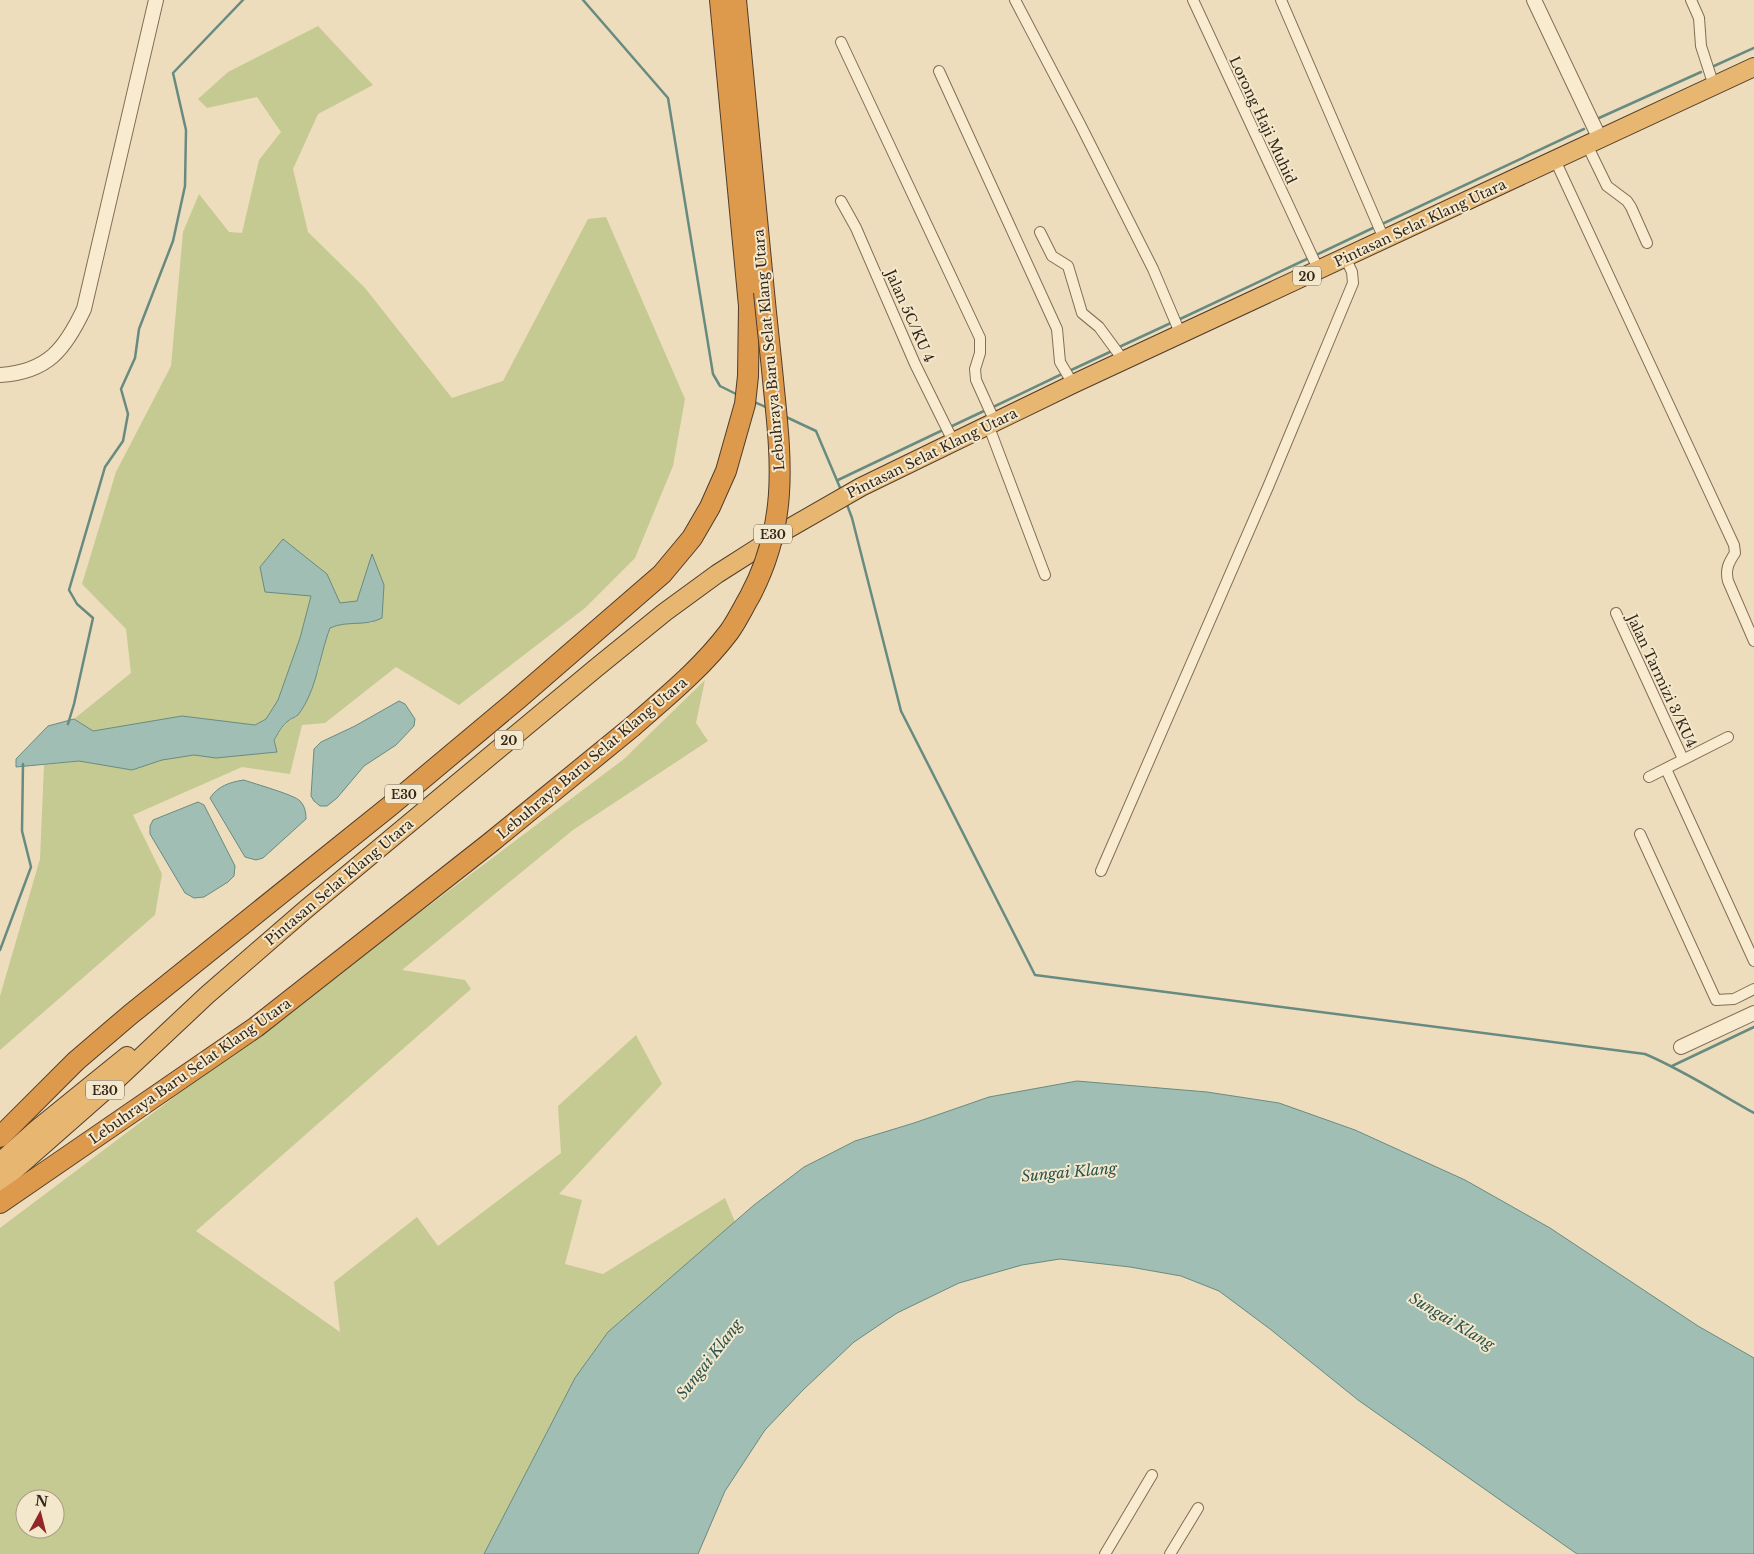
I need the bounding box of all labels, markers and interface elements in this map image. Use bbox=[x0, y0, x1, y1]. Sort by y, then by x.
street label: Lorong Haji Muhid bbox=[1225, 53, 1301, 187]
street label: Pintasan Selat Klang Utara bbox=[1331, 175, 1509, 271]
street label: Lebuhraya Baru Selat Klang Utara bbox=[749, 228, 789, 472]
street label: Jalan 5C/KU 4 bbox=[881, 265, 938, 365]
road number: 20 bbox=[1293, 266, 1321, 286]
street label: Pintasan Selat Klang Utara bbox=[844, 404, 1021, 502]
road number: E30 bbox=[754, 524, 792, 544]
street label: Jalan Tarmizi 3/KU4 bbox=[1622, 610, 1701, 751]
street label: Lebuhraya Baru Selat Klang Utara bbox=[493, 673, 691, 843]
road number: 20 bbox=[495, 730, 523, 750]
road number: E30 bbox=[385, 784, 423, 804]
street label: Pintasan Selat Klang Utara bbox=[261, 815, 417, 949]
street label: Lebuhraya Baru Selat Klang Utara bbox=[86, 994, 295, 1148]
road number: E30 bbox=[86, 1080, 124, 1100]
water label: Sungai Klang bbox=[1020, 1158, 1118, 1186]
water label: Sungai Klang bbox=[1406, 1288, 1499, 1354]
water label: Sungai Klang bbox=[672, 1315, 746, 1403]
north arrow bbox=[15, 1489, 65, 1539]
text: N bbox=[34, 1491, 49, 1511]

